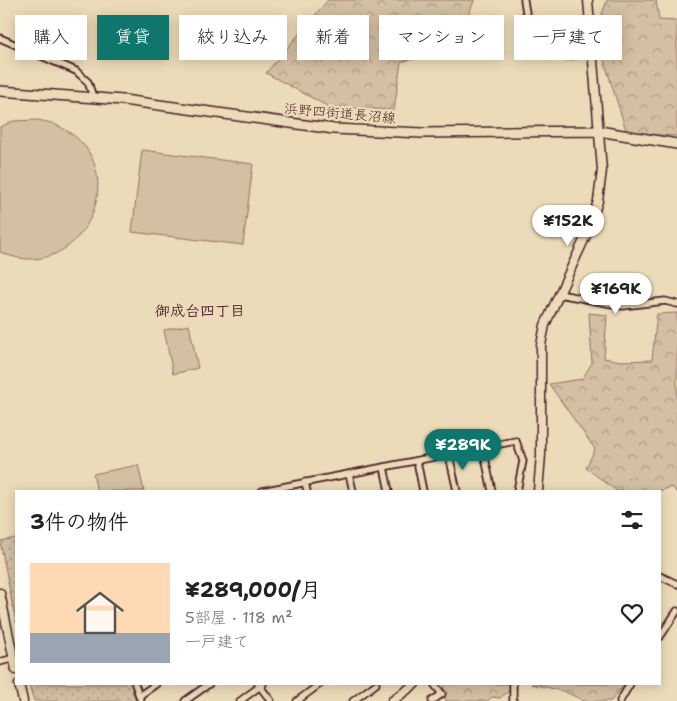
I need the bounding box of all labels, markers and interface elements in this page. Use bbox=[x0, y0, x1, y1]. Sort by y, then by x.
chip: 購入 bbox=[15, 15, 87, 60]
chip: 賃貸 bbox=[97, 15, 169, 60]
chip: 絞り込み bbox=[179, 15, 287, 60]
chip: 新着 bbox=[297, 15, 369, 60]
chip: マンション bbox=[379, 15, 504, 60]
chip: 一戸建て bbox=[514, 15, 622, 60]
street label: 浜野四街道長沼線 bbox=[283, 99, 397, 127]
pin: ¥152K bbox=[533, 204, 603, 247]
text: ¥152K bbox=[543, 210, 593, 231]
pin: ¥169K bbox=[581, 272, 651, 315]
text: ¥169K bbox=[591, 278, 641, 299]
district label: 御成台四丁目 bbox=[155, 301, 245, 321]
pin: ¥289K bbox=[428, 428, 498, 471]
text: ¥289K bbox=[435, 434, 491, 455]
icon: filters bbox=[618, 506, 646, 534]
text: 3件の物件 bbox=[30, 508, 129, 536]
text: ¥289,000/月 bbox=[185, 576, 321, 604]
icon: home bbox=[70, 583, 130, 643]
icon: heart bbox=[618, 599, 646, 627]
text: 5部屋 · 118 m² bbox=[185, 607, 293, 628]
text: 一戸建て bbox=[185, 631, 249, 652]

